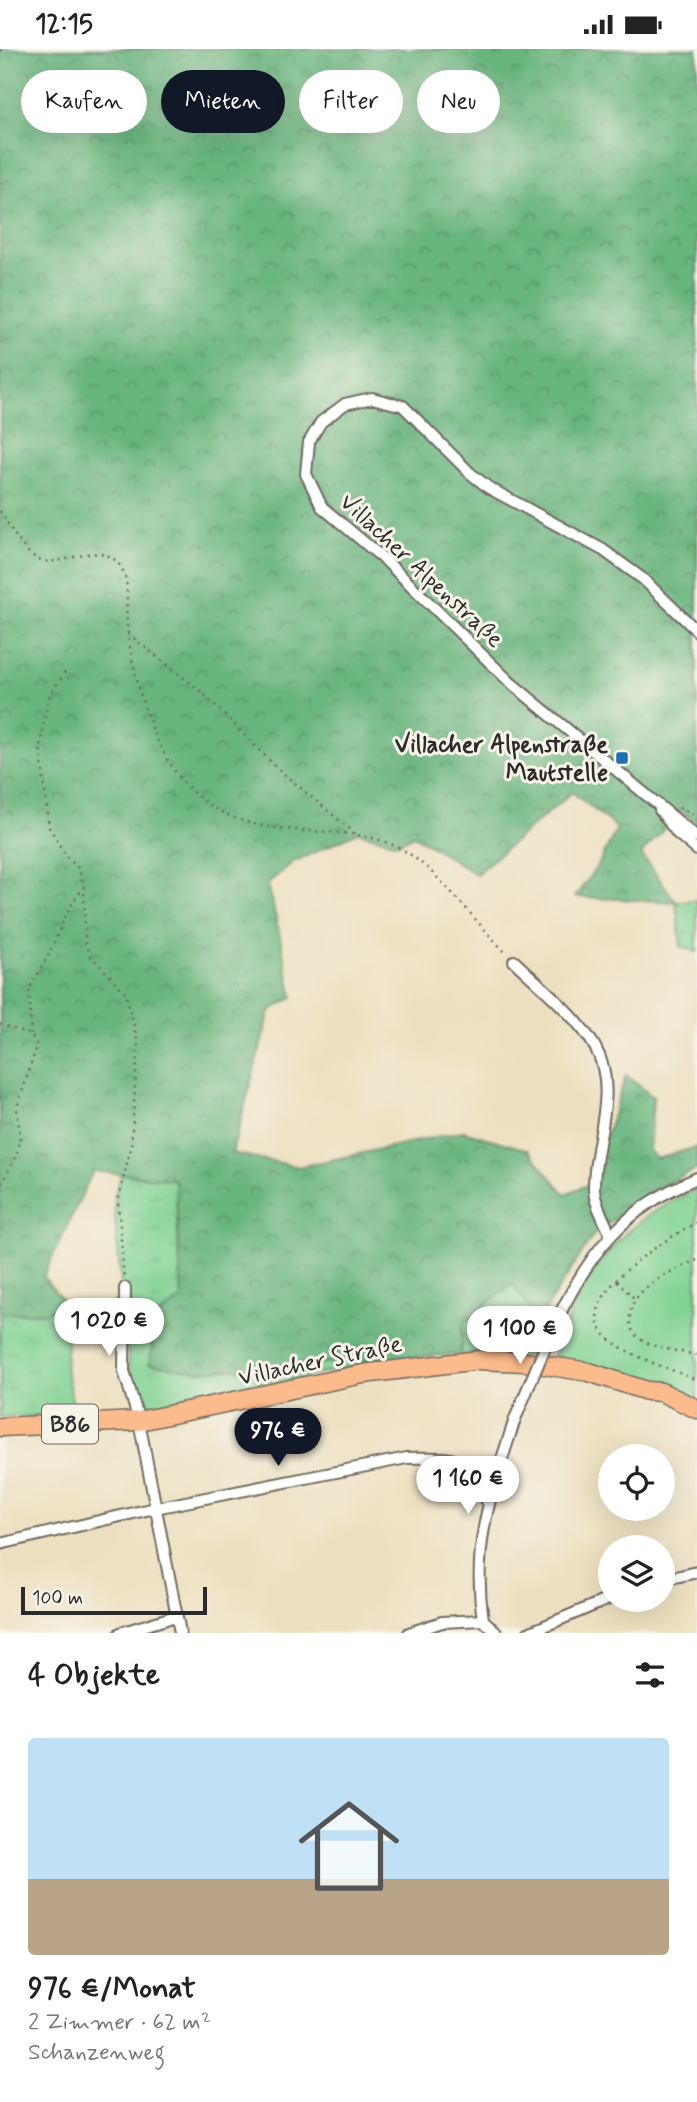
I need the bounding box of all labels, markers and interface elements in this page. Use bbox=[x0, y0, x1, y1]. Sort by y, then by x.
text: 12:15 bbox=[35, 8, 93, 42]
chip: Kaufen bbox=[21, 70, 147, 133]
chip: Mieten bbox=[161, 70, 285, 133]
chip: Filter bbox=[299, 70, 403, 133]
chip: Neu bbox=[417, 70, 500, 133]
street label: Villacher Alpenstraße bbox=[332, 487, 510, 655]
place label: Villacher Alpenstraße Mautstelle bbox=[395, 730, 608, 789]
marker: Villacher Alpenstraße Mautstelle bbox=[614, 750, 630, 766]
pin: 1 020 € bbox=[44, 1299, 174, 1358]
text: 1 020 € bbox=[70, 1306, 148, 1336]
pin: 1 100 € bbox=[455, 1307, 585, 1366]
text: 1 100 € bbox=[483, 1314, 557, 1344]
street label: Villacher Straße bbox=[236, 1329, 405, 1394]
road number: B86 bbox=[42, 1405, 98, 1443]
pin: 976 € bbox=[229, 1409, 327, 1468]
text: 976 € bbox=[250, 1416, 306, 1446]
map controls bbox=[598, 1444, 675, 1612]
button: locate bbox=[598, 1444, 675, 1521]
pin: 1 160 € bbox=[403, 1457, 533, 1516]
text: 1 160 € bbox=[432, 1464, 504, 1494]
button: layers bbox=[598, 1535, 675, 1612]
scale bar bbox=[21, 1584, 206, 1616]
text: 100 m bbox=[32, 1586, 83, 1611]
text: 4 Objekte bbox=[28, 1656, 160, 1695]
icon: filters bbox=[631, 1656, 669, 1694]
icon: home bbox=[286, 1783, 412, 1909]
text: 976 €/Monat bbox=[28, 1969, 196, 2008]
text: 2 Zimmer · 62 m² bbox=[28, 2008, 211, 2038]
text: Schanzenweg bbox=[28, 2038, 165, 2068]

